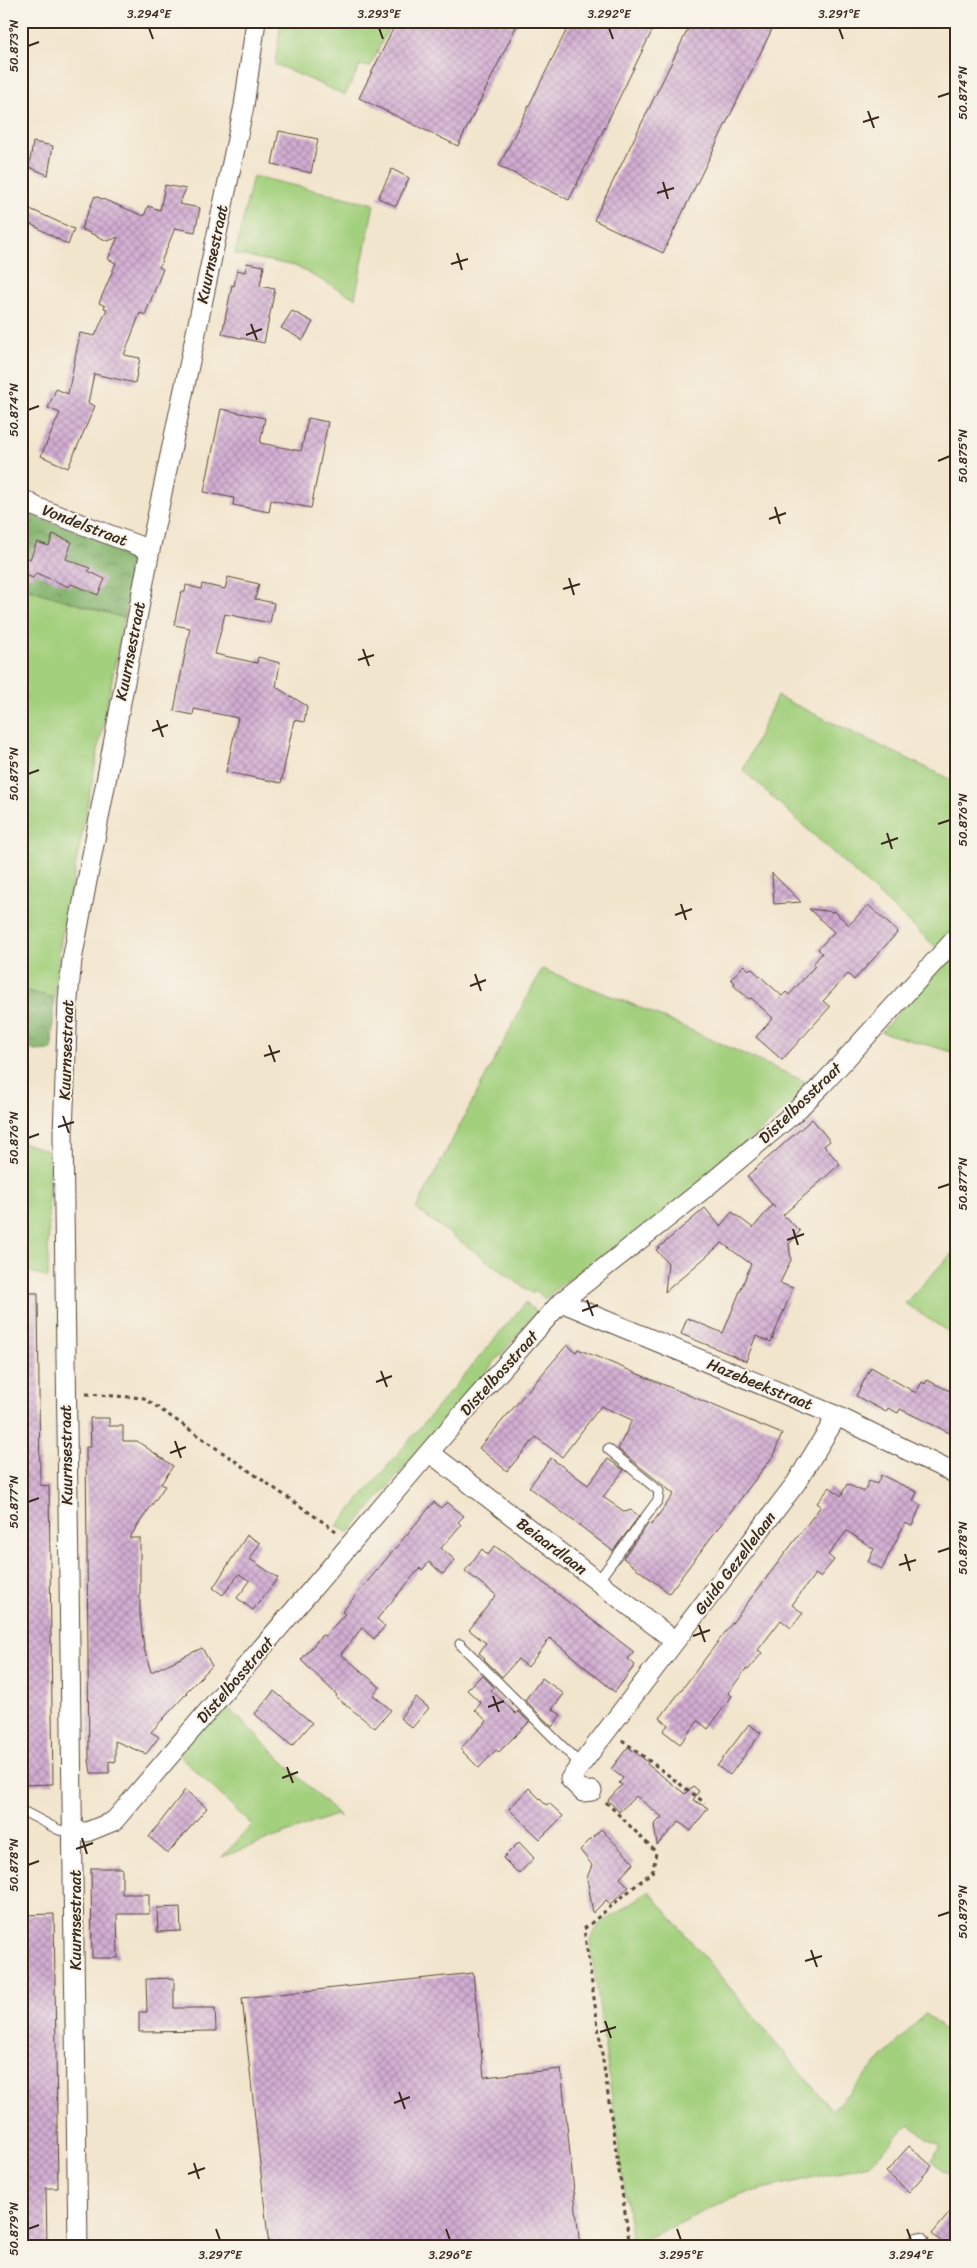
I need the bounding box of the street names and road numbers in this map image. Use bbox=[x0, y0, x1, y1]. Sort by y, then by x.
street label: Kuurnsestraat bbox=[187, 202, 237, 306]
street label: Vondelstraat bbox=[38, 495, 132, 555]
street label: Kuurnsestraat bbox=[106, 599, 154, 703]
street label: Kuurnsestraat bbox=[50, 999, 82, 1101]
street label: Distelbosstraat bbox=[751, 1055, 849, 1151]
street label: Distelbosstraat bbox=[452, 1323, 546, 1423]
street label: Hazebeekstraat bbox=[703, 1350, 817, 1418]
street label: Kuurnsestraat bbox=[51, 1405, 81, 1505]
street label: Guido Gezellelaan bbox=[686, 1505, 784, 1621]
street label: Beiaardlaan bbox=[510, 1509, 594, 1583]
street label: Distelbosstraat bbox=[189, 1629, 282, 1730]
street label: Kuurnsestraat bbox=[61, 1870, 90, 1970]

